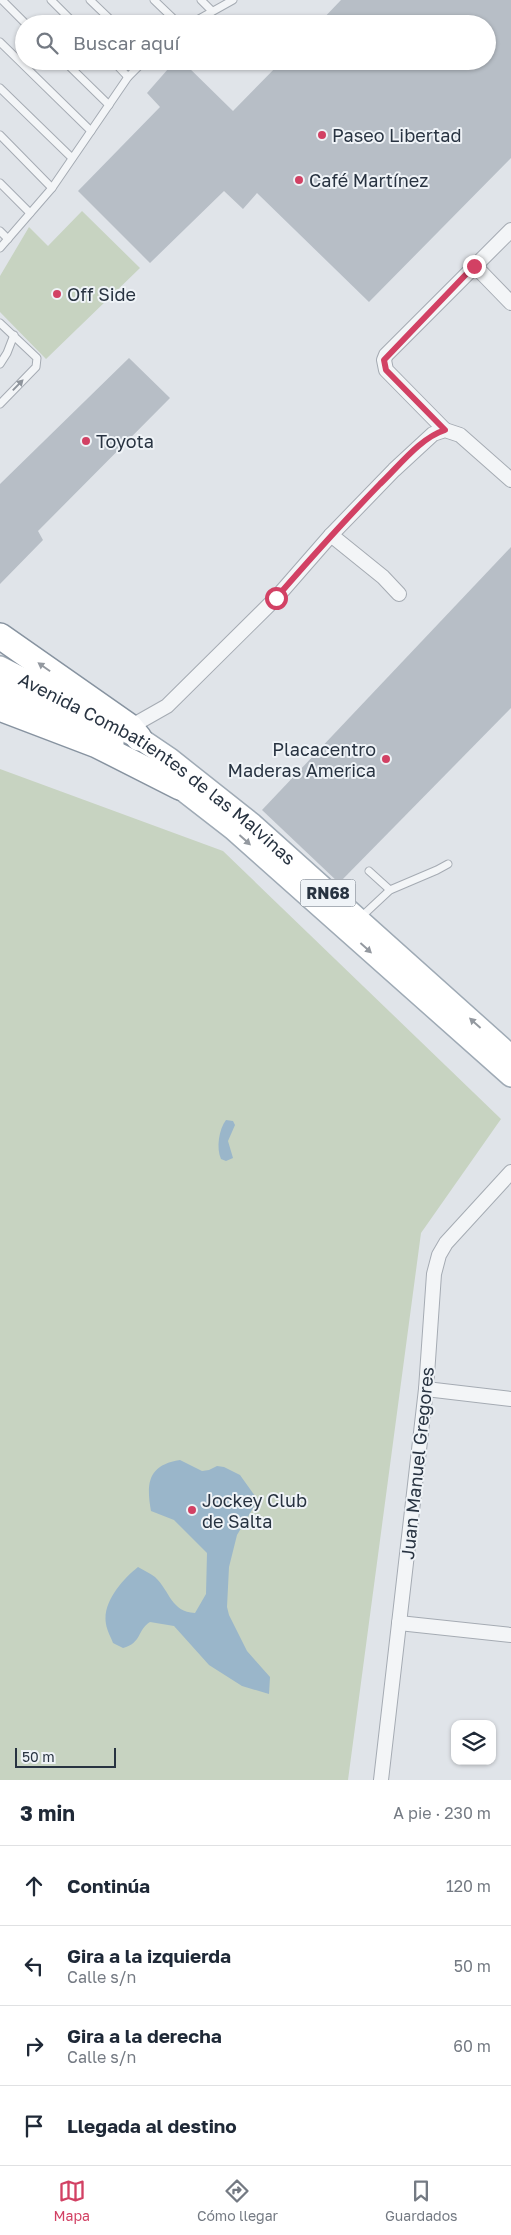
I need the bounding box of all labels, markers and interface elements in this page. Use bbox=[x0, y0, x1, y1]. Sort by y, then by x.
search box bbox=[15, 15, 496, 70]
icon: search bbox=[33, 29, 61, 57]
text: Buscar aquí bbox=[73, 31, 180, 54]
place label: Paseo Libertad bbox=[332, 124, 461, 146]
marker: Paseo Libertad bbox=[316, 129, 328, 141]
place label: Café Martínez bbox=[309, 169, 428, 191]
marker: Café Martínez bbox=[293, 174, 305, 186]
route end bbox=[463, 255, 486, 278]
place label: Off Side bbox=[67, 283, 136, 305]
marker: Off Side bbox=[51, 288, 63, 300]
one-way arrow bbox=[12, 380, 24, 392]
place label: Toyota bbox=[96, 430, 154, 452]
marker: Toyota bbox=[80, 435, 92, 447]
route start bbox=[265, 587, 288, 610]
one-way arrow bbox=[37, 662, 51, 672]
street label: Avenida Combatientes de las Malvinas bbox=[15, 667, 300, 869]
place label: Placacentro Maderas America bbox=[228, 738, 376, 781]
marker: Placacentro Maderas America bbox=[380, 753, 392, 765]
one-way arrow bbox=[239, 834, 251, 845]
road number: RN68 bbox=[300, 880, 356, 906]
one-way arrow bbox=[360, 942, 372, 954]
one-way arrow bbox=[468, 1018, 481, 1029]
street label: Juan Manuel Gregores bbox=[396, 1366, 438, 1560]
place label: Jockey Club de Salta bbox=[202, 1489, 307, 1532]
marker: Jockey Club de Salta bbox=[186, 1504, 198, 1516]
map controls bbox=[451, 1720, 496, 1765]
button: layers bbox=[451, 1720, 496, 1765]
scale bar bbox=[15, 1745, 116, 1768]
text: 50 m bbox=[22, 1748, 55, 1765]
text: 3 min bbox=[20, 1800, 75, 1826]
text: A pie · 230 m bbox=[393, 1803, 491, 1823]
icon: ahead bbox=[20, 1872, 48, 1900]
text: Continúa bbox=[67, 1874, 150, 1897]
text: 120 m bbox=[446, 1876, 491, 1896]
text: Gira a la izquierda bbox=[67, 1944, 231, 1967]
icon: left bbox=[20, 1952, 48, 1980]
text: 50 m bbox=[454, 1956, 491, 1976]
text: Calle s/n bbox=[67, 1967, 136, 1987]
text: Gira a la derecha bbox=[67, 2024, 222, 2047]
icon: right bbox=[20, 2032, 48, 2060]
text: 60 m bbox=[453, 2036, 491, 2056]
text: Calle s/n bbox=[67, 2047, 136, 2067]
icon: arrive bbox=[20, 2112, 48, 2140]
text: Llegada al destino bbox=[67, 2114, 237, 2137]
tab: Mapa bbox=[53, 2177, 90, 2224]
tab: Cómo llegar bbox=[197, 2177, 278, 2224]
tab: Guardados bbox=[385, 2177, 458, 2224]

